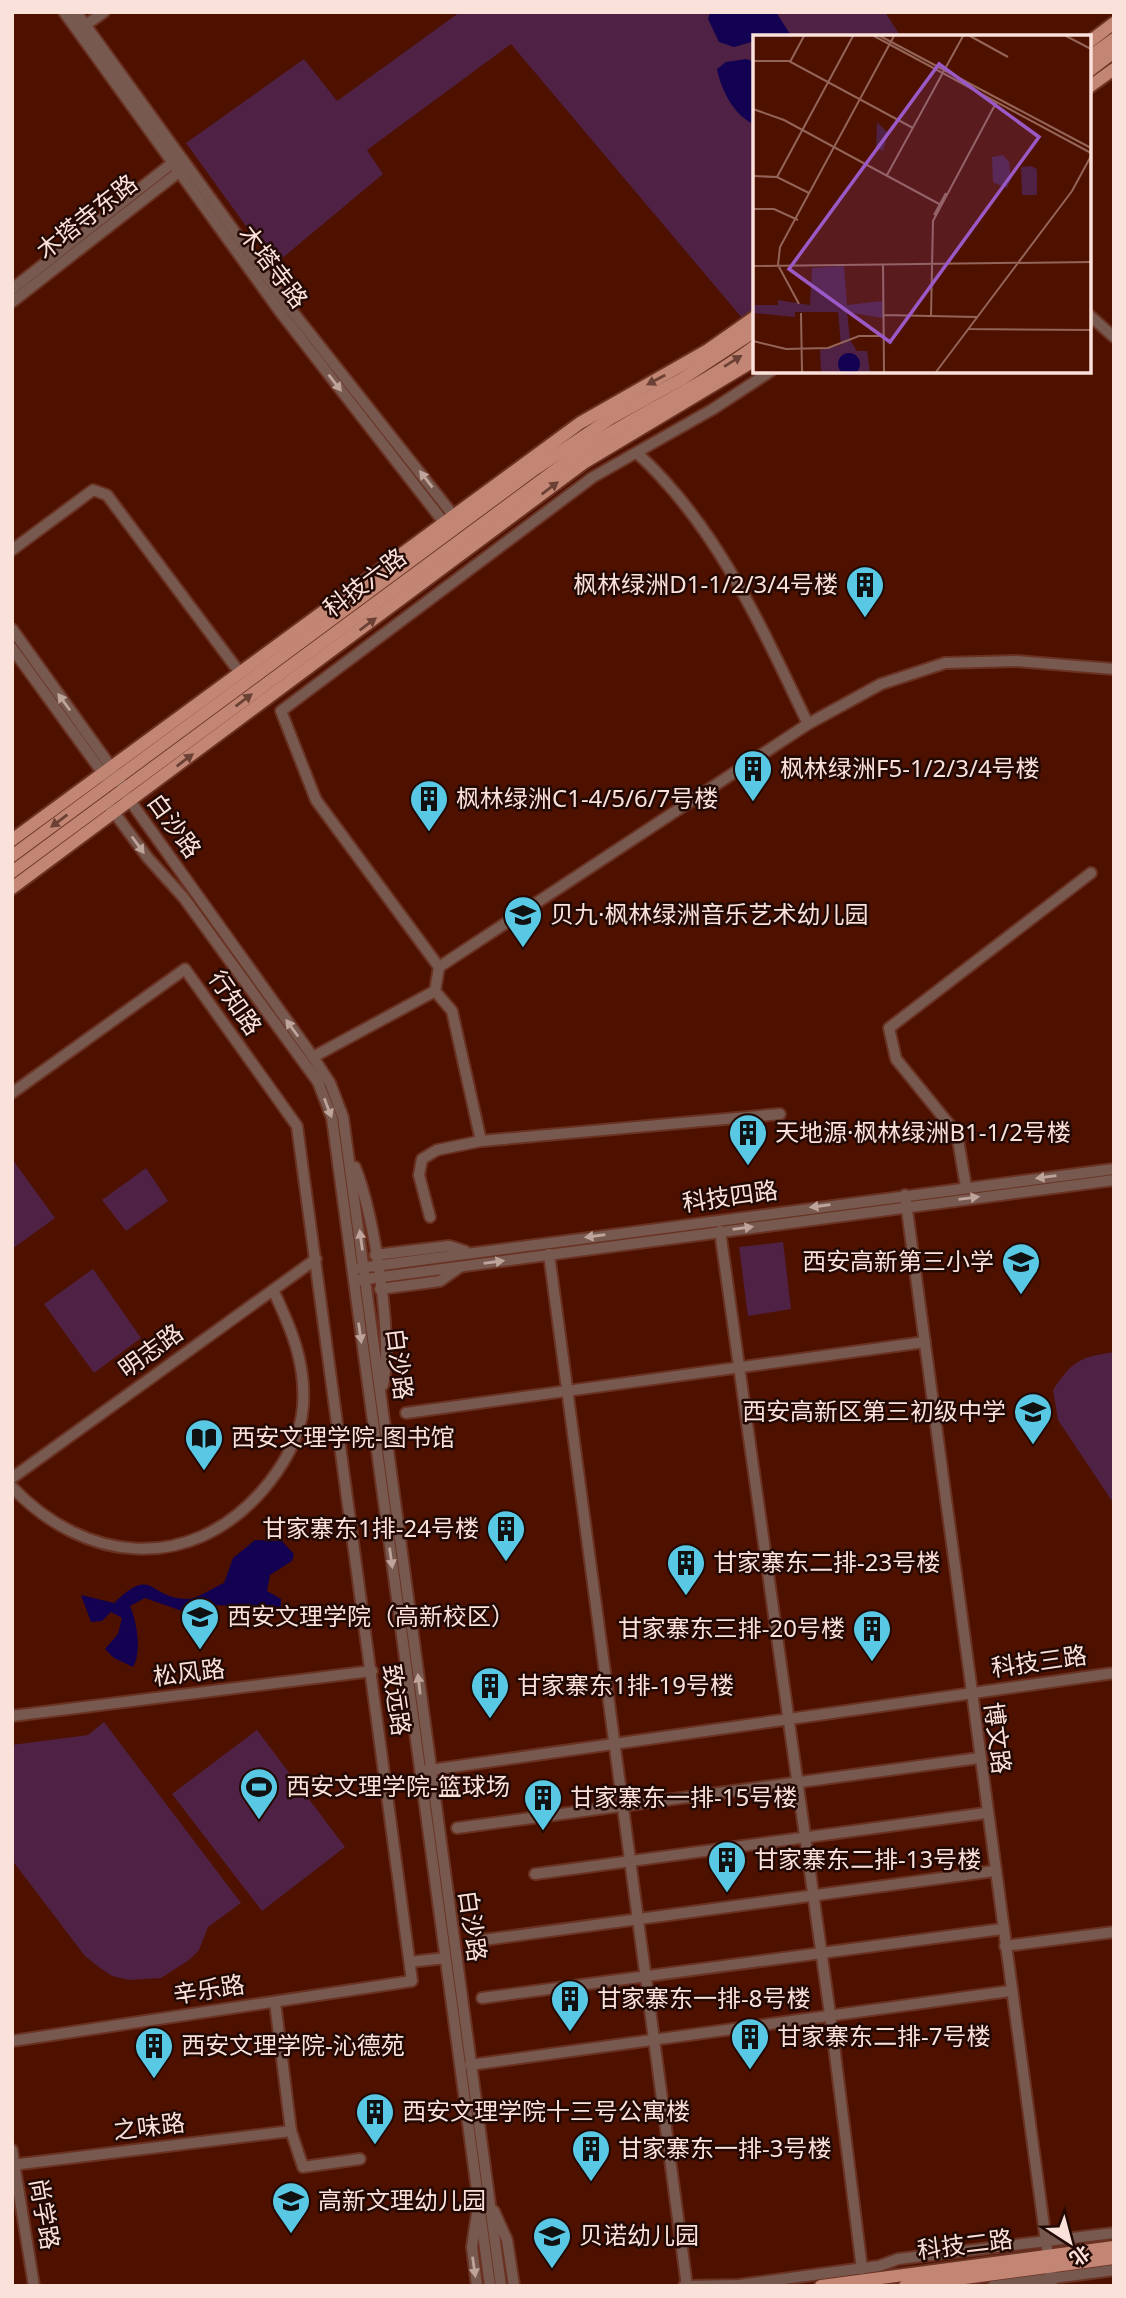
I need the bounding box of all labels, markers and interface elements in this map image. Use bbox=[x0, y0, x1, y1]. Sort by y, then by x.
inset map bbox=[753, 35, 1091, 373]
street label: 木塔寺东路 bbox=[29, 166, 144, 266]
street label: 木塔寺路 bbox=[232, 218, 316, 314]
one-way arrow bbox=[723, 355, 742, 368]
one-way arrow bbox=[328, 373, 343, 391]
one-way arrow bbox=[646, 373, 666, 385]
one-way arrow bbox=[418, 471, 433, 489]
one-way arrow bbox=[541, 481, 559, 496]
street label: 科技六路 bbox=[316, 540, 412, 624]
building icon: 枫林绿洲D1-1/2/3/4号楼 bbox=[844, 564, 886, 619]
place label: 枫林绿洲D1-1/2/3/4号楼 bbox=[573, 567, 838, 600]
one-way arrow bbox=[359, 617, 377, 631]
one-way arrow bbox=[57, 692, 71, 711]
one-way arrow bbox=[235, 693, 254, 707]
building icon: 枫林绿洲F5-1/2/3/4号楼 bbox=[732, 748, 774, 803]
place label: 枫林绿洲F5-1/2/3/4号楼 bbox=[780, 751, 1040, 784]
one-way arrow bbox=[176, 753, 194, 767]
building icon: 枫林绿洲C1-4/5/6/7号楼 bbox=[408, 778, 450, 833]
place label: 枫林绿洲C1-4/5/6/7号楼 bbox=[456, 781, 718, 814]
street label: 白沙路 bbox=[141, 786, 210, 864]
one-way arrow bbox=[50, 814, 68, 828]
one-way arrow bbox=[131, 836, 145, 855]
school or university icon: 贝九·枫林绿洲音乐艺术幼儿园 bbox=[502, 894, 544, 949]
place label: 贝九·枫林绿洲音乐艺术幼儿园 bbox=[550, 897, 868, 930]
street label: 行知路 bbox=[202, 963, 270, 1041]
one-way arrow bbox=[286, 1019, 300, 1037]
one-way arrow bbox=[323, 1098, 334, 1119]
building icon: 天地源·枫林绿洲B1-1/2号楼 bbox=[727, 1112, 769, 1167]
place label: 天地源·枫林绿洲B1-1/2号楼 bbox=[775, 1115, 1071, 1148]
street label: 科技四路 bbox=[680, 1172, 780, 1219]
one-way arrow bbox=[1035, 1172, 1057, 1183]
one-way arrow bbox=[958, 1193, 980, 1204]
one-way arrow bbox=[809, 1201, 831, 1212]
one-way arrow bbox=[732, 1222, 754, 1233]
one-way arrow bbox=[355, 1229, 366, 1251]
one-way arrow bbox=[584, 1231, 606, 1242]
school or university icon: 西安高新第三小学 bbox=[1000, 1241, 1042, 1296]
place label: 西安高新第三小学 bbox=[802, 1244, 994, 1277]
one-way arrow bbox=[483, 1256, 505, 1267]
street label: 明志路 bbox=[111, 1315, 189, 1384]
one-way arrow bbox=[355, 1322, 366, 1344]
street label: 白沙路 bbox=[380, 1326, 421, 1402]
school or university icon: 西安高新区第三初级中学 bbox=[1012, 1391, 1054, 1446]
place label: 西安高新区第三初级中学 bbox=[742, 1394, 1006, 1427]
library icon: 西安文理学院-图书馆 bbox=[183, 1417, 225, 1472]
place label: 西安文理学院-图书馆 bbox=[231, 1420, 455, 1453]
building icon: 甘家寨东1排-24号楼 bbox=[485, 1508, 527, 1563]
place label: 甘家寨东1排-24号楼 bbox=[262, 1511, 479, 1544]
building icon: 甘家寨东二排-23号楼 bbox=[665, 1542, 707, 1597]
place label: 甘家寨东二排-23号楼 bbox=[713, 1545, 940, 1578]
one-way arrow bbox=[386, 1548, 397, 1570]
school or university icon: 西安文理学院（高新校区） bbox=[179, 1596, 221, 1651]
place label: 西安文理学院（高新校区） bbox=[227, 1599, 515, 1632]
building icon: 甘家寨东三排-20号楼 bbox=[851, 1608, 893, 1663]
place label: 甘家寨东三排-20号楼 bbox=[618, 1611, 845, 1644]
street label: 科技三路 bbox=[989, 1637, 1089, 1684]
street label: 松风路 bbox=[151, 1651, 227, 1692]
street label: 致远路 bbox=[376, 1662, 419, 1738]
building icon: 甘家寨东1排-19号楼 bbox=[469, 1665, 511, 1720]
place label: 甘家寨东1排-19号楼 bbox=[517, 1668, 734, 1701]
one-way arrow bbox=[413, 1673, 424, 1695]
street label: 博文路 bbox=[978, 1700, 1019, 1776]
sports icon: 西安文理学院-篮球场 bbox=[238, 1766, 280, 1821]
place label: 西安文理学院-篮球场 bbox=[286, 1769, 510, 1802]
building icon: 甘家寨东一排-15号楼 bbox=[522, 1777, 564, 1832]
place label: 甘家寨东一排-15号楼 bbox=[570, 1780, 797, 1813]
building icon: 甘家寨东二排-13号楼 bbox=[706, 1839, 748, 1894]
place label: 甘家寨东二排-13号楼 bbox=[754, 1842, 981, 1875]
street label: 白沙路 bbox=[452, 1888, 495, 1964]
street label: 辛乐路 bbox=[171, 1967, 247, 2010]
building icon: 甘家寨东一排-8号楼 bbox=[549, 1978, 591, 2033]
place label: 甘家寨东一排-8号楼 bbox=[597, 1981, 810, 2014]
building icon: 甘家寨东二排-7号楼 bbox=[729, 2016, 771, 2071]
place label: 甘家寨东二排-7号楼 bbox=[777, 2019, 990, 2052]
building icon: 西安文理学院-沁德苑 bbox=[133, 2025, 175, 2080]
place label: 西安文理学院-沁德苑 bbox=[181, 2028, 405, 2061]
building icon: 西安文理学院十三号公寓楼 bbox=[354, 2091, 396, 2146]
place label: 西安文理学院十三号公寓楼 bbox=[402, 2094, 690, 2127]
street label: 之味路 bbox=[111, 2105, 187, 2146]
building icon: 甘家寨东一排-3号楼 bbox=[570, 2128, 612, 2183]
place label: 甘家寨东一排-3号楼 bbox=[618, 2131, 831, 2164]
street label: 尚学路 bbox=[23, 2175, 68, 2252]
school or university icon: 高新文理幼儿园 bbox=[270, 2180, 312, 2235]
place label: 高新文理幼儿园 bbox=[318, 2183, 486, 2216]
north arrow bbox=[1035, 2207, 1105, 2277]
school or university icon: 贝诺幼儿园 bbox=[531, 2215, 573, 2270]
place label: 贝诺幼儿园 bbox=[579, 2218, 699, 2251]
street label: 科技二路 bbox=[915, 2221, 1014, 2266]
text: 北 bbox=[1065, 2240, 1095, 2272]
one-way arrow bbox=[469, 2256, 480, 2278]

